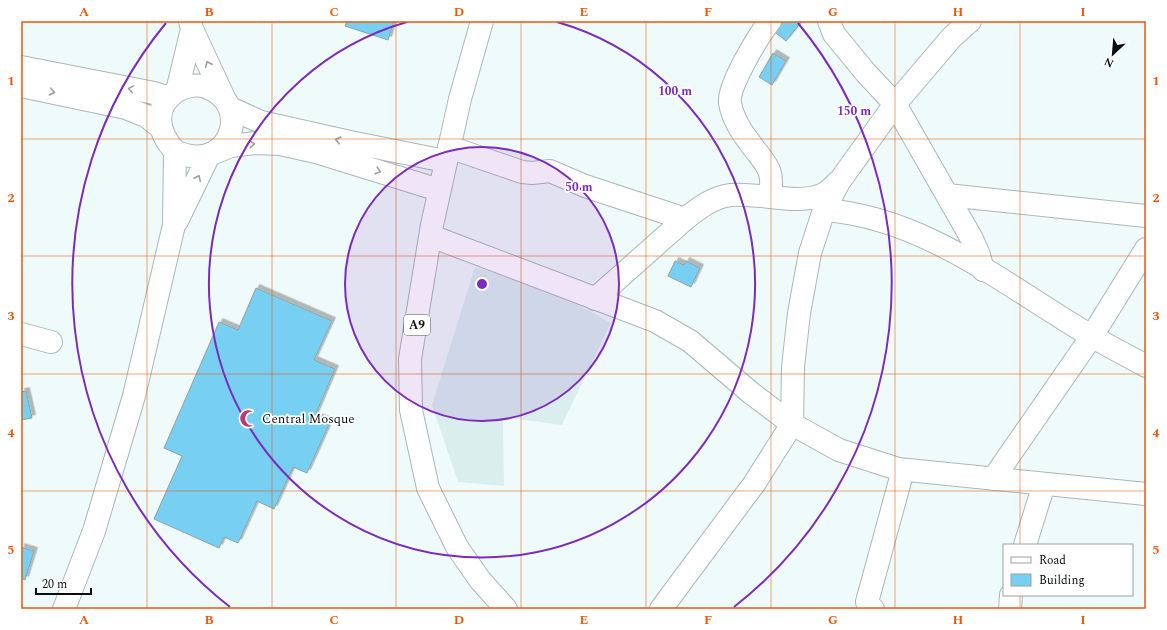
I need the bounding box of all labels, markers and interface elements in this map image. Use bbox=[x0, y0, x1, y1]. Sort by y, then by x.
text: A bbox=[79, 2, 89, 22]
text: B bbox=[204, 2, 214, 22]
text: C bbox=[329, 2, 339, 22]
text: D bbox=[454, 2, 464, 22]
text: E bbox=[580, 2, 589, 22]
text: F bbox=[704, 2, 712, 22]
text: G bbox=[828, 2, 838, 22]
text: H bbox=[953, 2, 964, 22]
text: I bbox=[1080, 2, 1086, 22]
north arrow bbox=[1093, 34, 1133, 74]
text: N bbox=[1101, 53, 1117, 72]
one-way arrow bbox=[205, 60, 213, 68]
text: 1 bbox=[7, 71, 15, 91]
text: 1 bbox=[1152, 71, 1160, 91]
text: 100 m bbox=[658, 82, 692, 101]
one-way arrow bbox=[128, 86, 134, 94]
one-way arrow bbox=[49, 87, 55, 96]
text: 150 m bbox=[837, 102, 871, 121]
one-way arrow bbox=[335, 136, 341, 144]
one-way arrow bbox=[249, 139, 255, 148]
one-way arrow bbox=[375, 166, 382, 174]
one-way arrow bbox=[193, 175, 201, 182]
text: 50 m bbox=[565, 178, 593, 197]
text: 2 bbox=[7, 188, 15, 208]
text: 2 bbox=[1152, 188, 1160, 208]
centre of rings bbox=[475, 277, 489, 291]
text: 3 bbox=[7, 306, 15, 326]
text: 3 bbox=[1152, 306, 1160, 326]
road number: A9 bbox=[404, 315, 430, 335]
mosque icon: Central Mosque bbox=[239, 409, 259, 429]
place label: Central Mosque bbox=[262, 409, 355, 429]
text: 4 bbox=[7, 423, 15, 443]
text: 4 bbox=[1152, 423, 1160, 443]
text: 5 bbox=[7, 540, 15, 560]
text: 5 bbox=[1152, 540, 1160, 560]
legend bbox=[1003, 544, 1133, 596]
text: Road bbox=[1039, 551, 1066, 570]
scale bar bbox=[36, 570, 91, 596]
text: Building bbox=[1039, 571, 1085, 590]
text: 20 m bbox=[42, 575, 67, 594]
text: A bbox=[79, 610, 89, 630]
text: B bbox=[204, 610, 214, 630]
text: C bbox=[329, 610, 339, 630]
text: D bbox=[454, 610, 464, 630]
text: E bbox=[580, 610, 589, 630]
text: F bbox=[704, 610, 712, 630]
text: G bbox=[828, 610, 838, 630]
text: H bbox=[953, 610, 964, 630]
text: I bbox=[1080, 610, 1086, 630]

